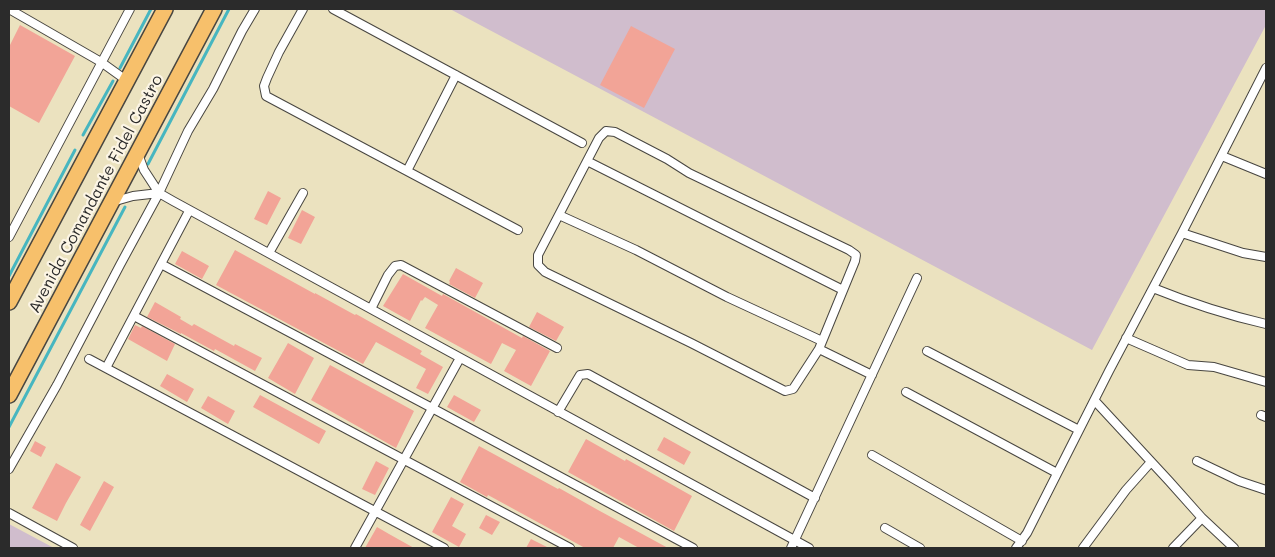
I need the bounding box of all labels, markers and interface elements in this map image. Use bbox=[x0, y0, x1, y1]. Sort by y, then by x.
street label: Avenida Comandante Fidel Castro bbox=[25, 72, 167, 316]

